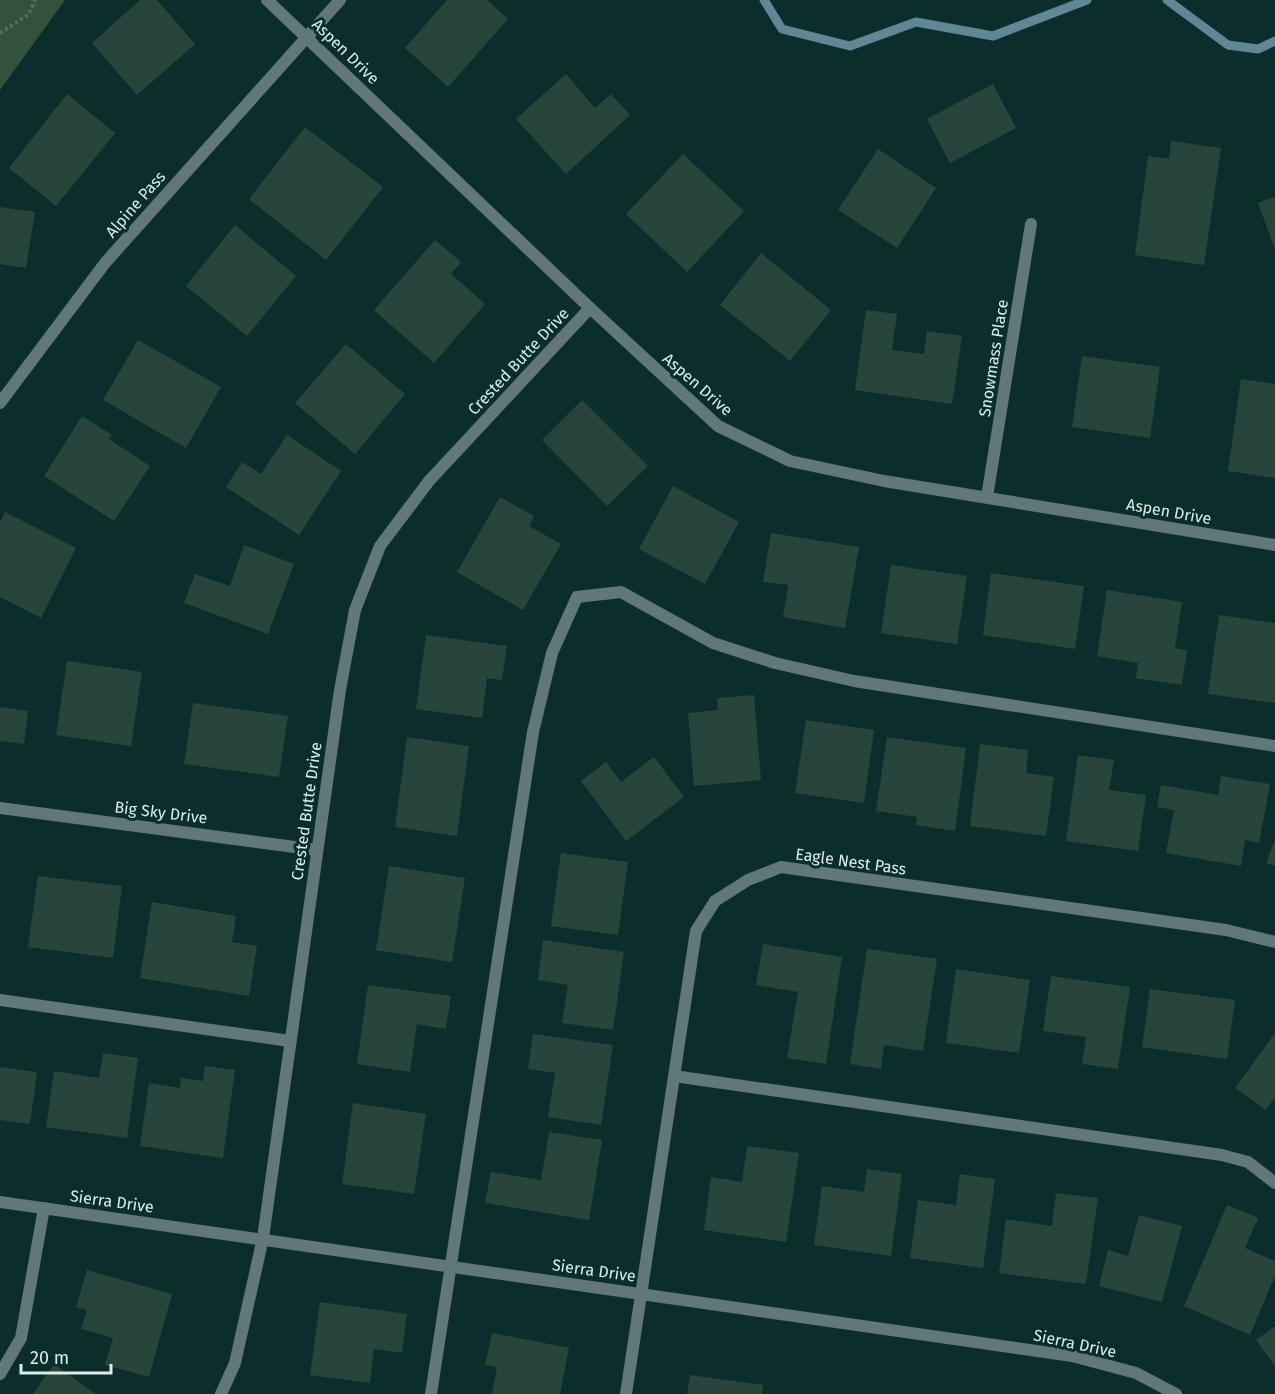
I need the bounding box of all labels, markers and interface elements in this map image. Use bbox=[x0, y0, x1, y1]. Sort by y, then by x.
street label: Aspen Drive bbox=[308, 15, 383, 88]
street label: Alpine Pass bbox=[101, 167, 169, 241]
street label: Snowmass Place bbox=[975, 298, 1012, 418]
street label: Crested Butte Drive bbox=[464, 304, 573, 419]
street label: Aspen Drive bbox=[659, 349, 736, 420]
street label: Aspen Drive bbox=[1125, 495, 1213, 528]
street label: Crested Butte Drive bbox=[287, 741, 326, 881]
street label: Big Sky Drive bbox=[113, 797, 208, 828]
street label: Eagle Nest Pass bbox=[794, 844, 908, 879]
street label: Sierra Drive bbox=[69, 1186, 155, 1217]
street label: Sierra Drive bbox=[551, 1255, 637, 1286]
street label: Sierra Drive bbox=[1032, 1325, 1118, 1362]
scale bar bbox=[21, 1337, 111, 1375]
text: 20 m bbox=[30, 1347, 69, 1369]

